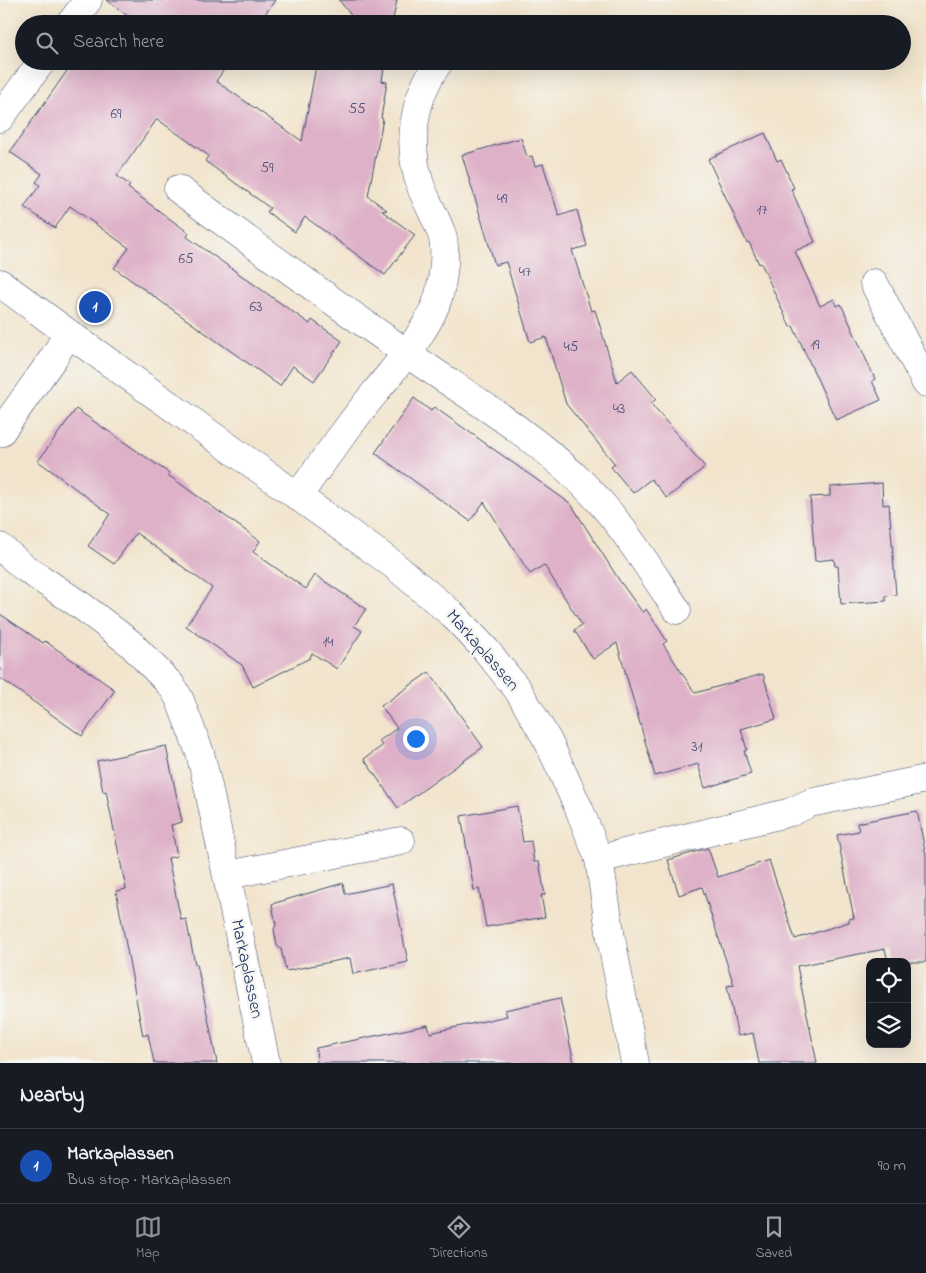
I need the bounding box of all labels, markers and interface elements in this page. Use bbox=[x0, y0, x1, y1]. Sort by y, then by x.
search box bbox=[15, 15, 911, 70]
icon: search bbox=[33, 29, 61, 57]
text: Search here bbox=[73, 29, 164, 56]
house number: 55 bbox=[348, 98, 366, 120]
house number: 69 bbox=[110, 103, 122, 125]
house number: 59 bbox=[260, 157, 274, 179]
house number: 49 bbox=[497, 188, 508, 210]
house number: 17 bbox=[757, 199, 767, 221]
house number: 65 bbox=[178, 248, 194, 270]
house number: 47 bbox=[519, 261, 531, 283]
pin: 1 bbox=[79, 288, 111, 326]
house number: 63 bbox=[250, 296, 262, 318]
house number: 19 bbox=[810, 334, 820, 356]
house number: 45 bbox=[564, 336, 579, 358]
house number: 43 bbox=[613, 398, 625, 420]
street label: Markaplassen bbox=[439, 604, 525, 698]
house number: 14 bbox=[323, 631, 333, 653]
your location bbox=[403, 726, 429, 752]
house number: 31 bbox=[692, 736, 703, 758]
street label: Markaplassen bbox=[223, 917, 269, 1021]
map controls bbox=[866, 958, 911, 1048]
button: locate bbox=[866, 958, 911, 1003]
button: layers bbox=[866, 1003, 911, 1048]
text: Nearby bbox=[20, 1081, 84, 1111]
text: Markaplassen bbox=[67, 1141, 174, 1168]
text: 1 bbox=[33, 1154, 39, 1178]
text: 90 m bbox=[878, 1154, 906, 1178]
text: Bus stop · Markaplassen bbox=[67, 1168, 231, 1192]
tab: Map bbox=[134, 1213, 162, 1264]
tab: Directions bbox=[430, 1213, 488, 1264]
tab: Saved bbox=[756, 1213, 792, 1264]

